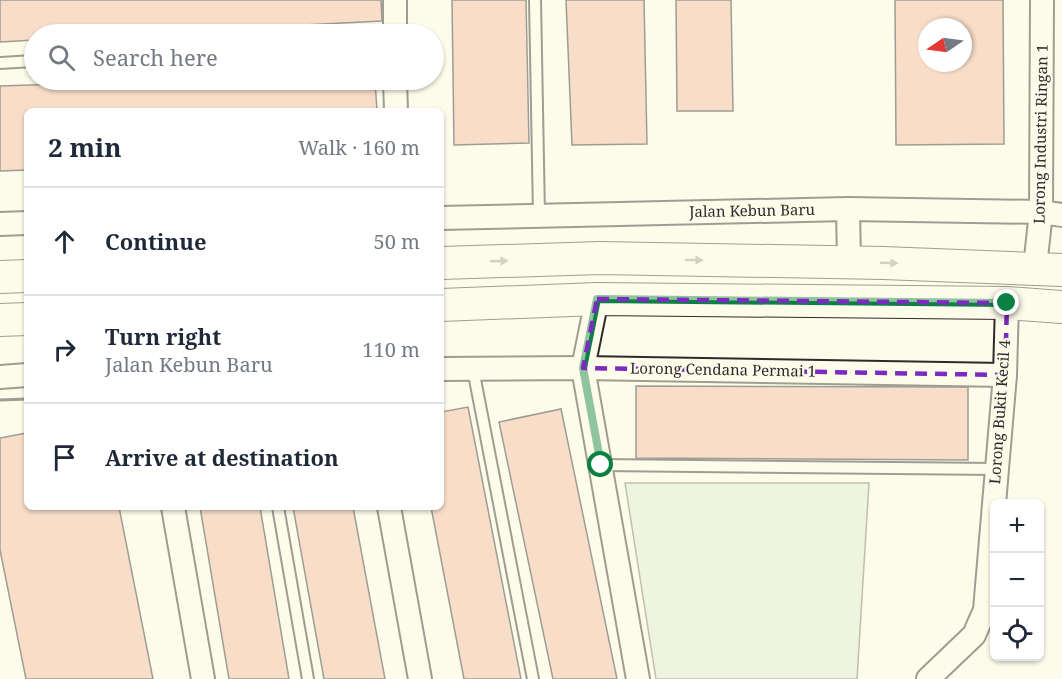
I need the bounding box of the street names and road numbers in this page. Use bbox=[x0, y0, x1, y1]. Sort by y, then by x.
street label: Lorong Industri Ringan 1 bbox=[1028, 44, 1052, 224]
street label: Jalan Kebun Baru bbox=[688, 199, 816, 221]
street label: Lorong Bukit Kecil 4 bbox=[984, 338, 1014, 485]
street label: Lorong Cendana Permai 1 bbox=[630, 357, 816, 381]

